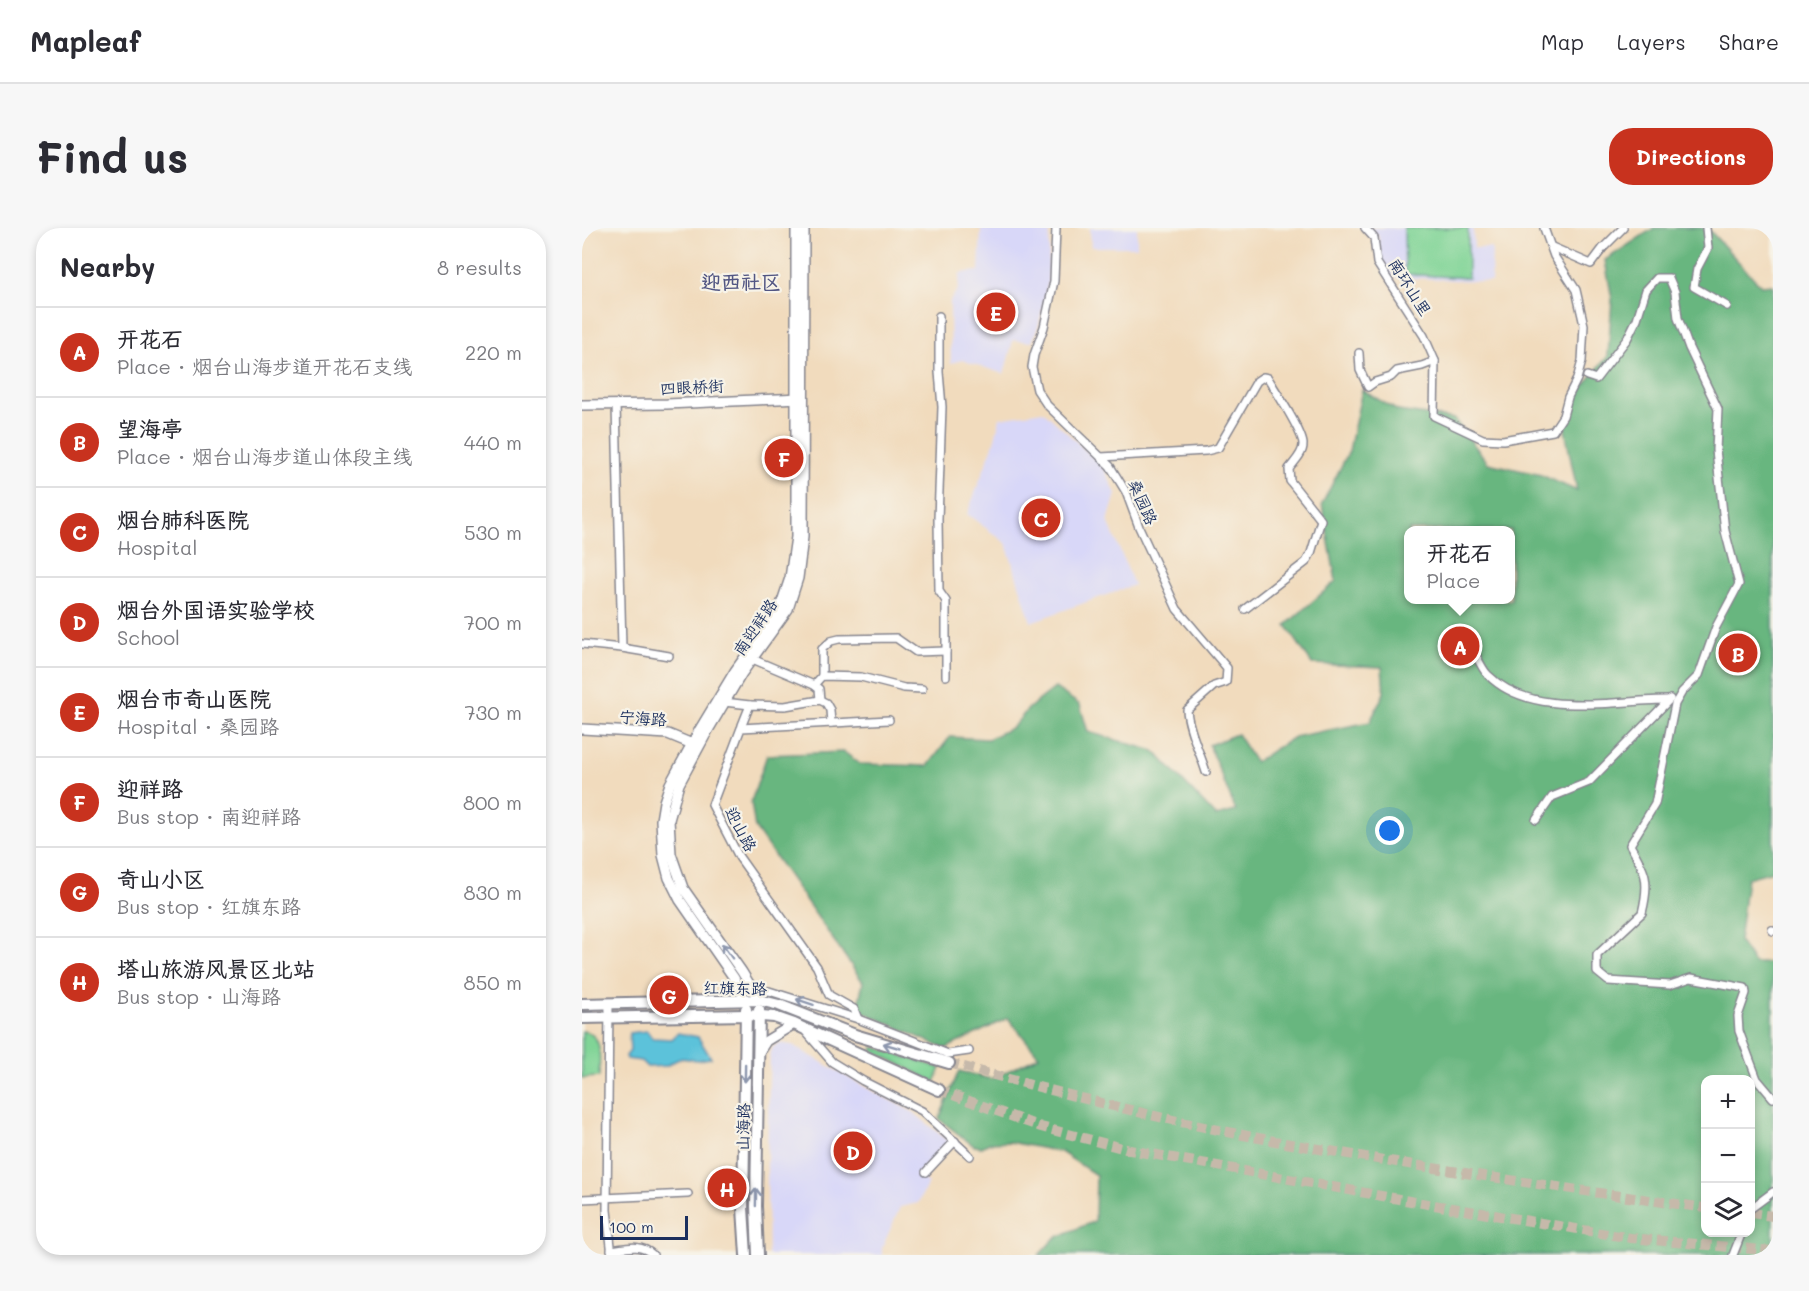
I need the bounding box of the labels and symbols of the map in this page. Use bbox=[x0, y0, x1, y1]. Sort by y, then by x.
street label: 南环山里 bbox=[1385, 254, 1436, 319]
district label: 迎西社区 bbox=[701, 268, 781, 294]
pin: E bbox=[976, 290, 1016, 334]
street label: 四眼桥街 bbox=[659, 374, 724, 399]
pin: F bbox=[764, 436, 804, 480]
street label: 桑园路 bbox=[1124, 476, 1163, 528]
pin: C bbox=[1022, 496, 1060, 540]
street label: 南迎祥路 bbox=[728, 594, 781, 659]
pin: A bbox=[1440, 624, 1480, 668]
pin: B bbox=[1718, 630, 1758, 676]
street label: 宁海路 bbox=[618, 705, 668, 730]
street label: 迎山路 bbox=[721, 803, 762, 855]
your location bbox=[1375, 816, 1404, 845]
one-way arrow bbox=[721, 943, 733, 960]
pin: G bbox=[650, 972, 688, 1017]
street label: 红旗东路 bbox=[703, 976, 767, 999]
one-way arrow bbox=[796, 996, 815, 1007]
one-way arrow bbox=[883, 1040, 902, 1051]
one-way arrow bbox=[740, 1063, 751, 1083]
street label: 山海路 bbox=[732, 1103, 753, 1151]
pin: D bbox=[834, 1128, 872, 1174]
pin: H bbox=[708, 1166, 746, 1210]
one-way arrow bbox=[751, 1187, 762, 1207]
scale bar bbox=[600, 1213, 688, 1240]

